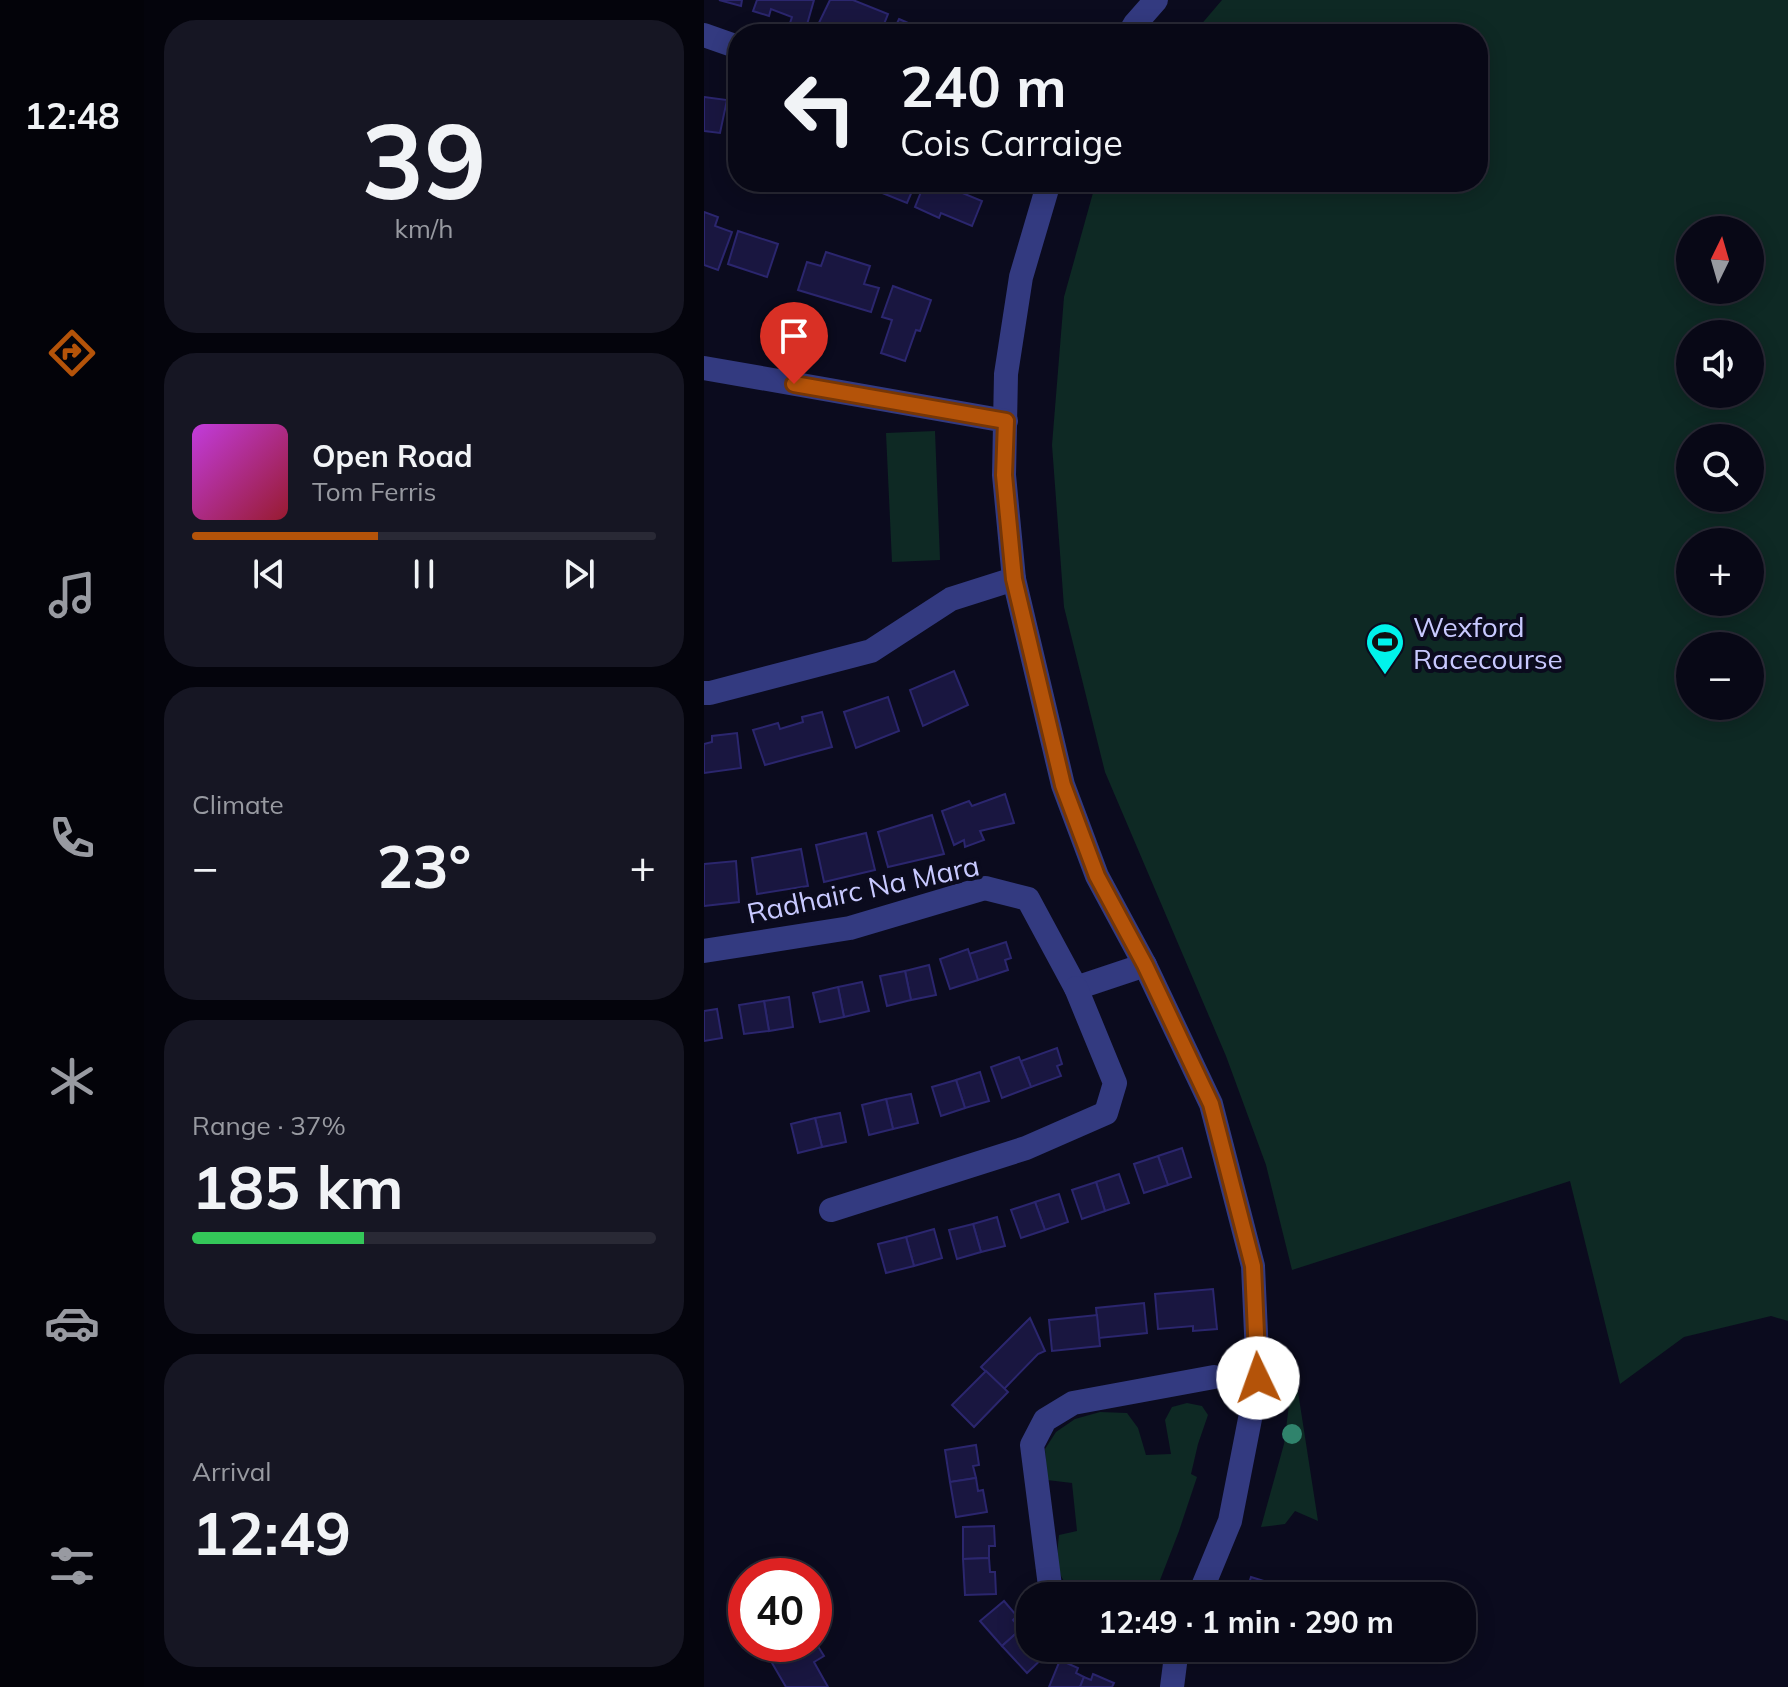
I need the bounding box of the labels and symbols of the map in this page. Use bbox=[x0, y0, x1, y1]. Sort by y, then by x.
north arrow bbox=[1676, 216, 1764, 304]
pin bbox=[760, 302, 828, 384]
place label: Wexford Racecourse bbox=[1413, 609, 1563, 676]
sports icon: Wexford Racecourse bbox=[1364, 621, 1406, 676]
street label: Radhairc Na Mara bbox=[744, 847, 982, 931]
position arrow bbox=[1216, 1336, 1300, 1420]
speed limit sign: 40 bbox=[728, 1558, 832, 1662]

